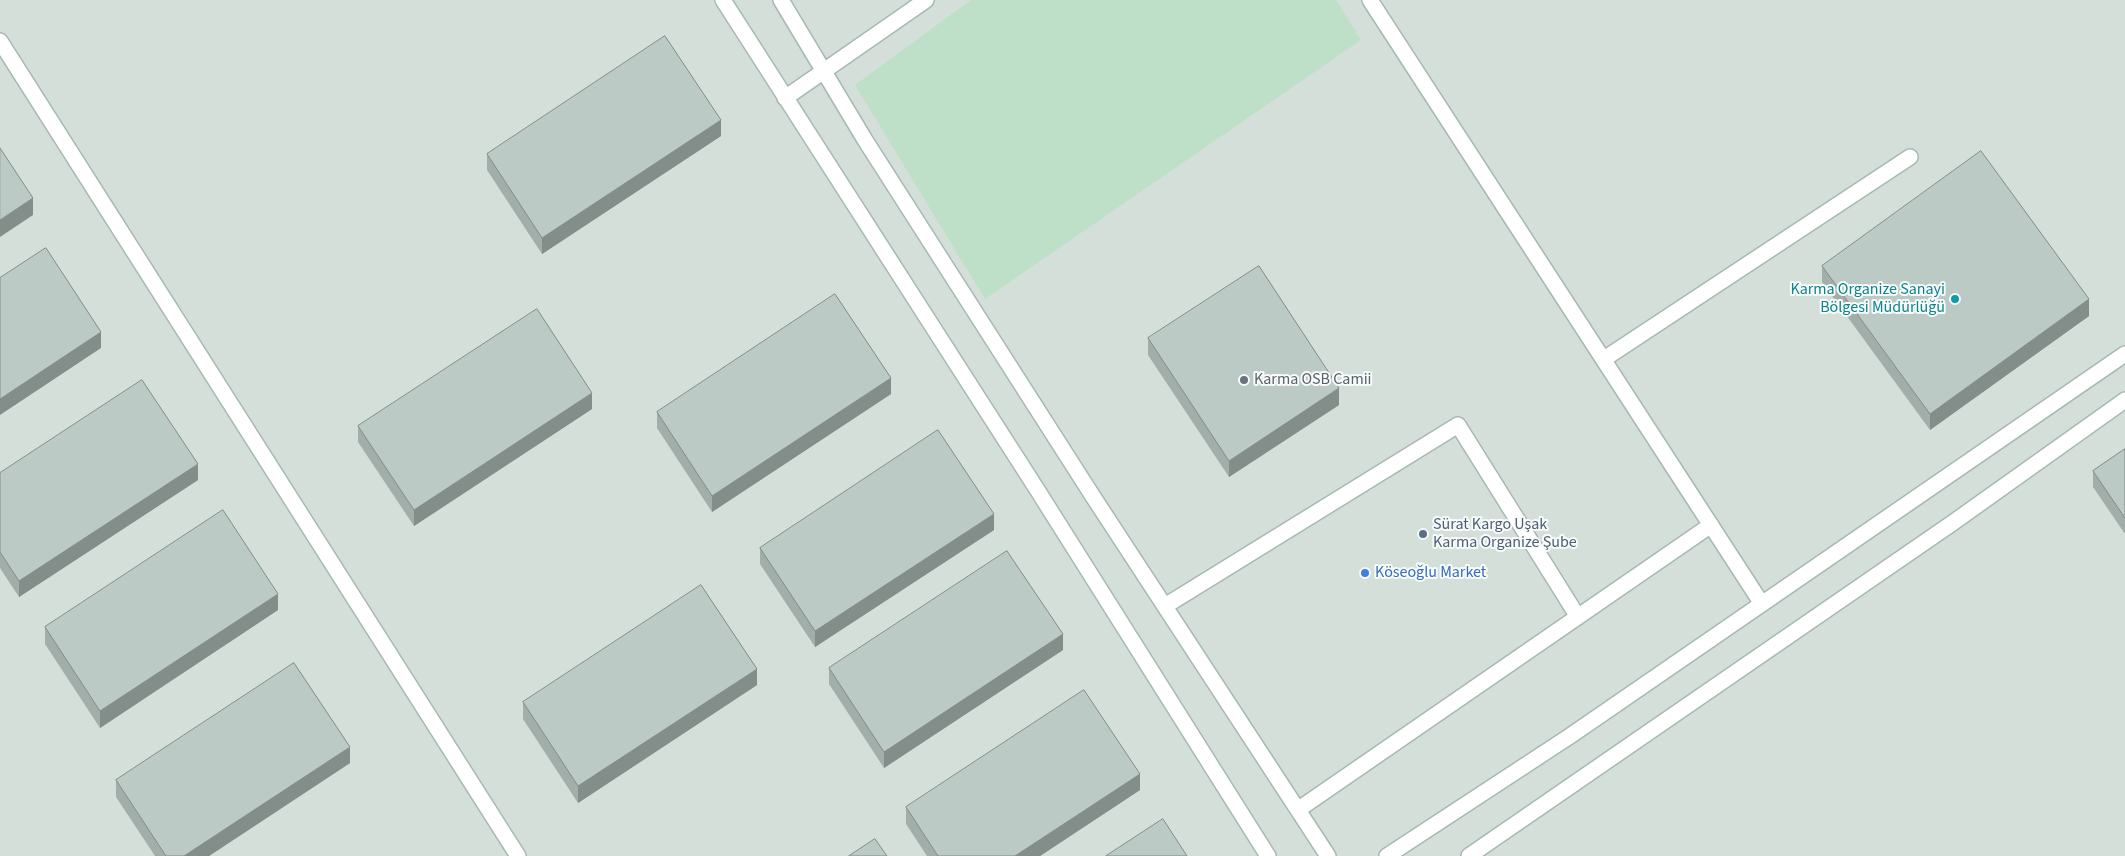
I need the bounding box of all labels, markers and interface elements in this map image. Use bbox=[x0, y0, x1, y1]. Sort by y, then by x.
place label: Karma Organize Sanayi Bölgesi Müdürlüğü bbox=[1790, 280, 1945, 318]
marker: Karma Organize Sanayi Bölgesi Müdürlüğü bbox=[1949, 293, 1961, 305]
place label: Karma OSB Camii bbox=[1254, 370, 1372, 390]
marker: Karma OSB Camii bbox=[1238, 374, 1250, 386]
place label: Sürat Kargo Uşak Karma Organize Şube bbox=[1433, 515, 1577, 553]
marker: Sürat Kargo Uşak Karma Organize Şube bbox=[1417, 528, 1429, 540]
place label: Köseoğlu Market bbox=[1375, 563, 1486, 583]
marker: Köseoğlu Market bbox=[1359, 567, 1371, 579]

